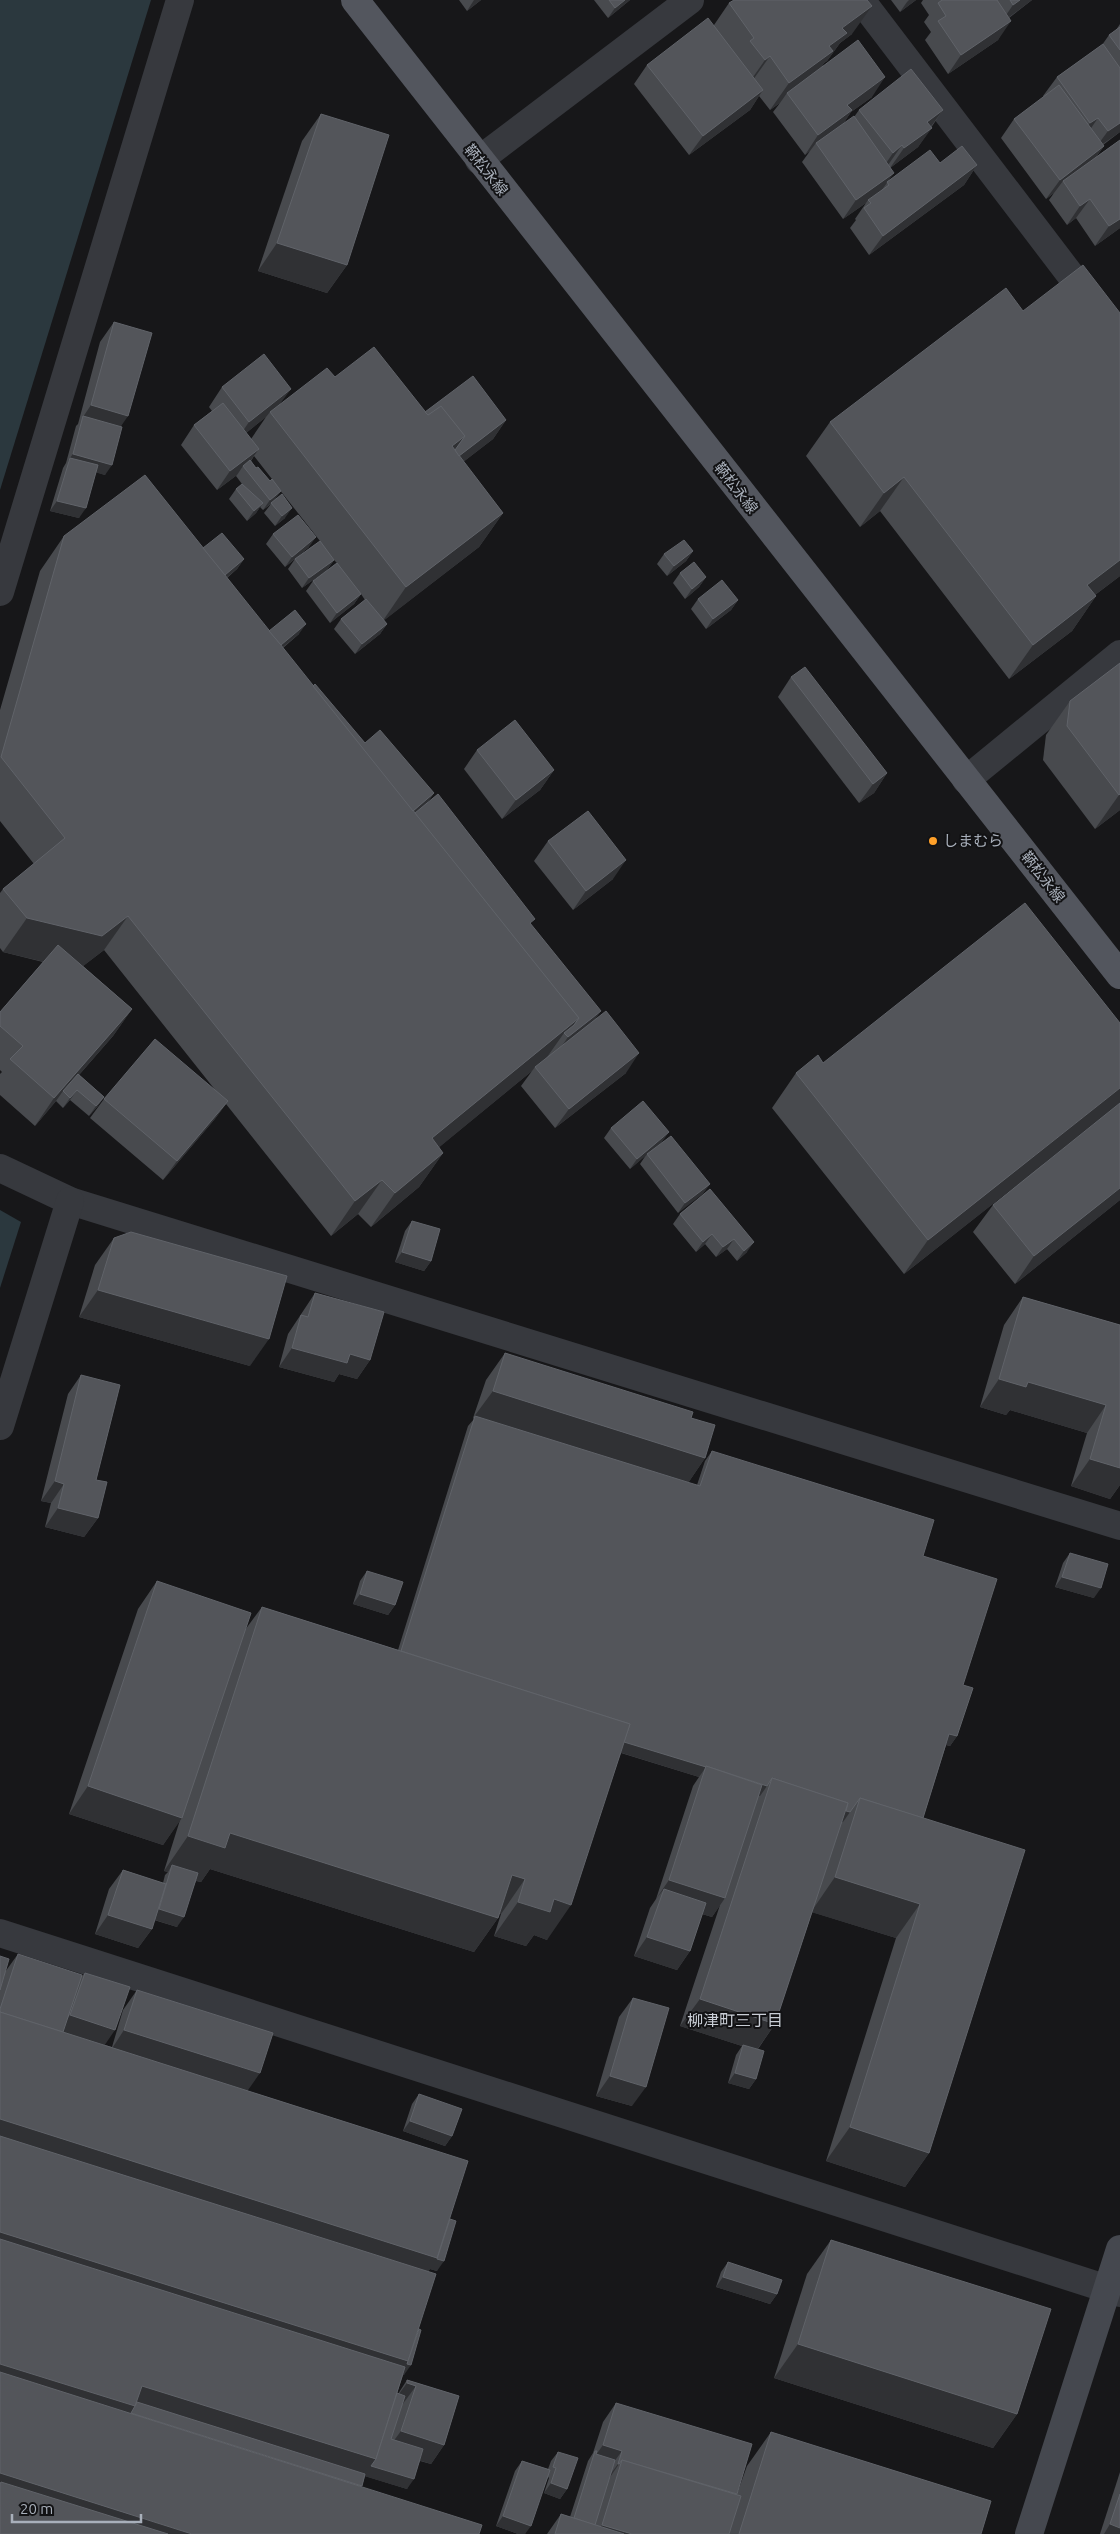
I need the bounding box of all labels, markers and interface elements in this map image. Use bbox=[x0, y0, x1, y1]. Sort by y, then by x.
street label: 鞆松永線 bbox=[461, 141, 512, 199]
street label: 鞆松永線 bbox=[711, 459, 762, 517]
place label: しまむら bbox=[943, 832, 1003, 849]
marker: しまむら bbox=[927, 835, 939, 847]
street label: 鞆松永線 bbox=[1018, 848, 1069, 906]
district label: 柳津町三丁目 bbox=[687, 2011, 783, 2029]
scale bar bbox=[12, 2492, 141, 2524]
text: 20 m bbox=[20, 2500, 53, 2517]

